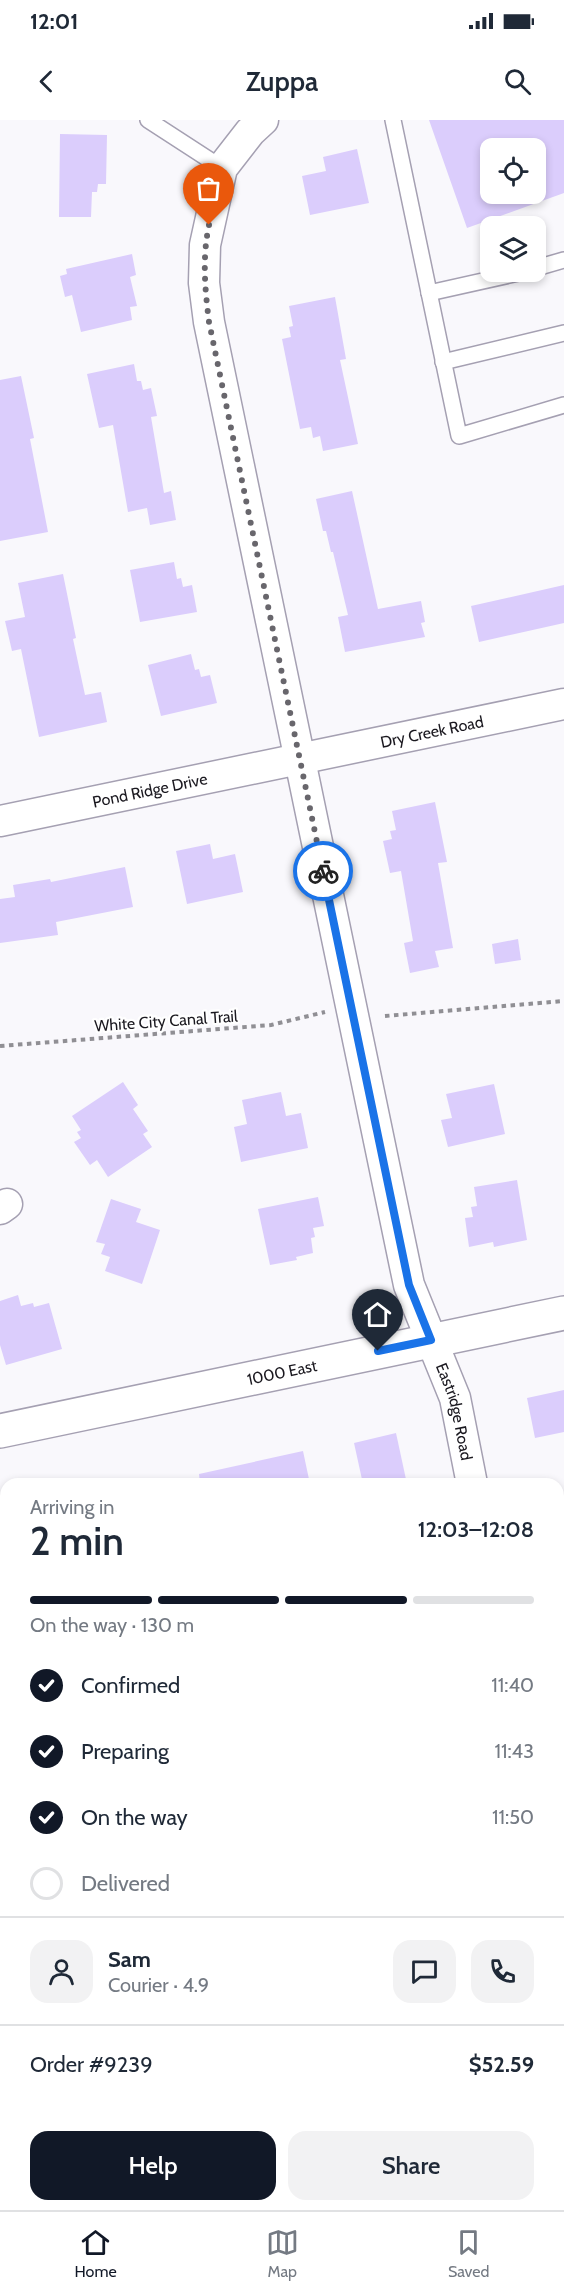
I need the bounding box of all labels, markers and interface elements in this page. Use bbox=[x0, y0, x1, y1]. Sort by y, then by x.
text: 12:01 bbox=[30, 8, 78, 35]
icon: back bbox=[30, 65, 63, 98]
text: Zuppa bbox=[246, 65, 318, 98]
icon: search bbox=[501, 65, 534, 98]
map controls bbox=[480, 138, 546, 282]
button: locate bbox=[480, 138, 546, 204]
pin bbox=[183, 163, 234, 225]
icon: bag bbox=[192, 172, 225, 205]
button: layers bbox=[480, 216, 546, 282]
street label: Dry Creek Road bbox=[379, 711, 485, 751]
street label: Pond Ridge Drive bbox=[91, 769, 209, 811]
courier bbox=[293, 841, 353, 901]
icon: bike bbox=[307, 855, 340, 888]
street label: White City Canal Trail bbox=[94, 1007, 238, 1035]
pin bbox=[352, 1289, 403, 1351]
icon: home bbox=[361, 1298, 394, 1331]
street label: 1000 East bbox=[245, 1355, 319, 1389]
street label: Eastridge Road bbox=[432, 1360, 477, 1462]
text: Arriving in bbox=[30, 1495, 114, 1519]
text: 12:03–12:08 bbox=[418, 1516, 534, 1543]
text: 2 min bbox=[30, 1517, 124, 1565]
text: On the way · 130 m bbox=[30, 1613, 194, 1637]
icon: check bbox=[30, 1669, 63, 1702]
text: Confirmed bbox=[81, 1672, 180, 1699]
text: 11:40 bbox=[491, 1673, 534, 1697]
icon: check bbox=[30, 1735, 63, 1768]
text: Preparing bbox=[81, 1738, 169, 1765]
text: 11:43 bbox=[494, 1739, 534, 1763]
icon: check bbox=[30, 1801, 63, 1834]
text: On the way bbox=[81, 1804, 188, 1831]
text: 11:50 bbox=[492, 1805, 534, 1829]
text: Delivered bbox=[81, 1870, 170, 1897]
button: person bbox=[30, 1940, 93, 2003]
button: chat bbox=[393, 1940, 456, 2003]
button: phone bbox=[471, 1940, 534, 2003]
text: Sam bbox=[108, 1946, 151, 1973]
text: Courier · 4.9 bbox=[108, 1973, 209, 1997]
text: Order #9239 bbox=[30, 2051, 153, 2078]
text: $52.59 bbox=[469, 2051, 534, 2078]
button: Help bbox=[30, 2131, 276, 2200]
button: Share bbox=[288, 2131, 534, 2200]
tab: Home bbox=[75, 2226, 117, 2281]
tab: Map bbox=[266, 2226, 299, 2281]
tab: Saved bbox=[448, 2226, 489, 2281]

